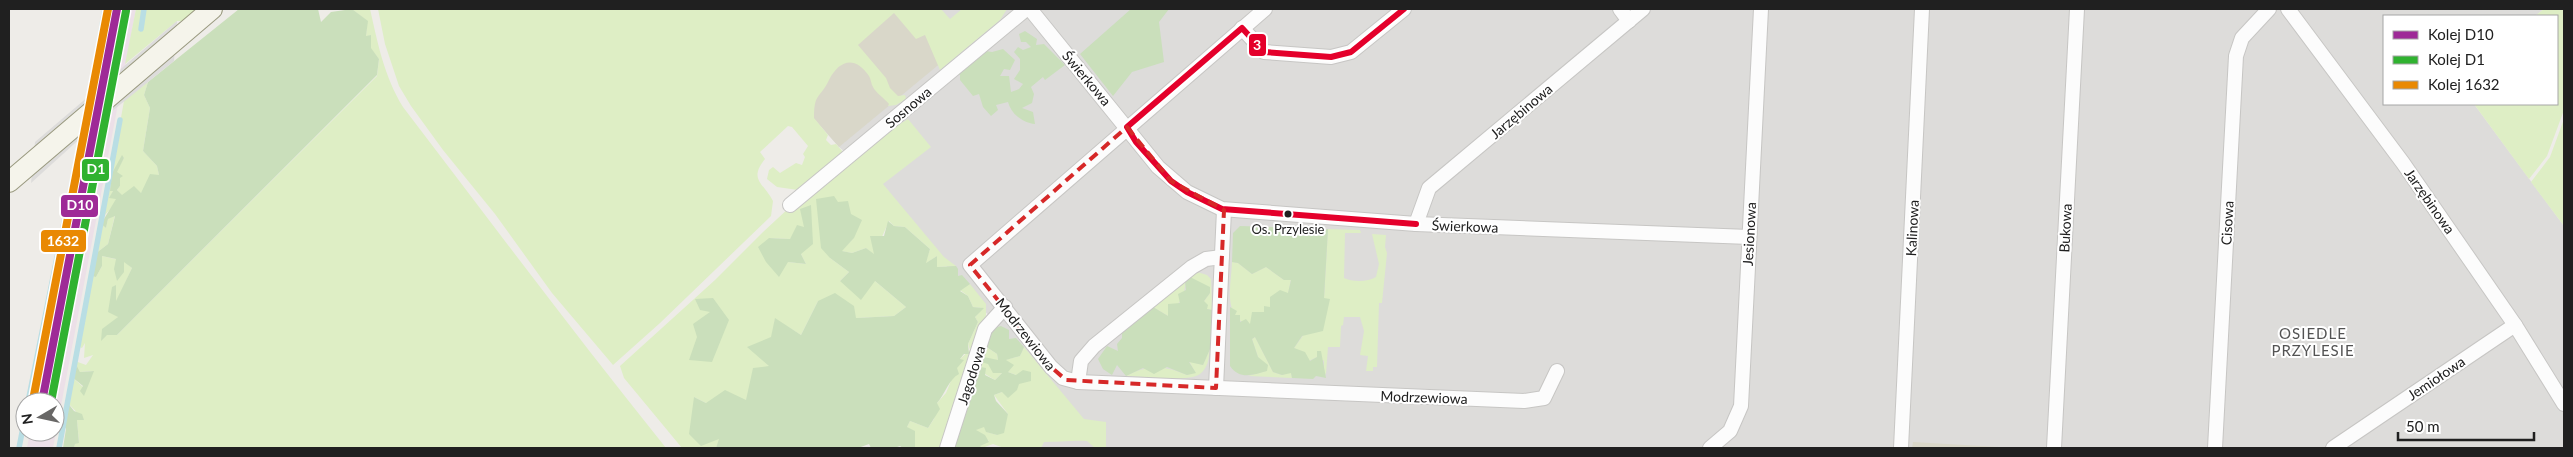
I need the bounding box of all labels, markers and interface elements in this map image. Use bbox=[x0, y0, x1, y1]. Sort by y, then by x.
legend bbox=[2383, 15, 2558, 105]
text: Kolej D10 bbox=[2428, 25, 2494, 43]
line badge: 3 bbox=[1248, 33, 1267, 57]
text: 3 bbox=[1253, 36, 1261, 53]
street label: Świerkowa bbox=[1059, 47, 1115, 109]
text: Kolej D1 bbox=[2428, 50, 2485, 68]
text: Kolej 1632 bbox=[2428, 75, 2500, 93]
street label: Jarzębinowa bbox=[1486, 80, 1556, 142]
street label: Sosnowa bbox=[881, 83, 935, 131]
line badge: D1 bbox=[81, 158, 110, 182]
text: D1 bbox=[87, 160, 105, 177]
street label: Jarzębinowa bbox=[2401, 165, 2459, 237]
line badge: D10 bbox=[60, 194, 99, 218]
text: D10 bbox=[67, 196, 93, 213]
street label: Kalinowa bbox=[1902, 199, 1922, 257]
street label: Cisowa bbox=[2217, 200, 2237, 246]
street label: Jesionowa bbox=[1739, 202, 1759, 266]
street label: Bukowa bbox=[2055, 203, 2075, 253]
marker: Os. Przylesie bbox=[1283, 209, 1293, 219]
street label: Świerkowa bbox=[1431, 216, 1499, 236]
place label: Os. Przylesie bbox=[1252, 221, 1325, 237]
line badge: 1632 bbox=[40, 229, 87, 253]
text: 1632 bbox=[47, 232, 79, 249]
street label: Modrzewiowa bbox=[992, 294, 1060, 374]
district label: OSIEDLE PRZYLESIE bbox=[2271, 324, 2355, 359]
street label: Jagodowa bbox=[953, 343, 989, 407]
street label: Jemiołowa bbox=[2404, 353, 2468, 403]
street label: Modrzewiowa bbox=[1380, 387, 1468, 407]
north arrow bbox=[15, 392, 65, 442]
scale bar bbox=[2398, 410, 2534, 442]
text: N bbox=[17, 412, 36, 426]
text: 50 m bbox=[2406, 417, 2440, 435]

